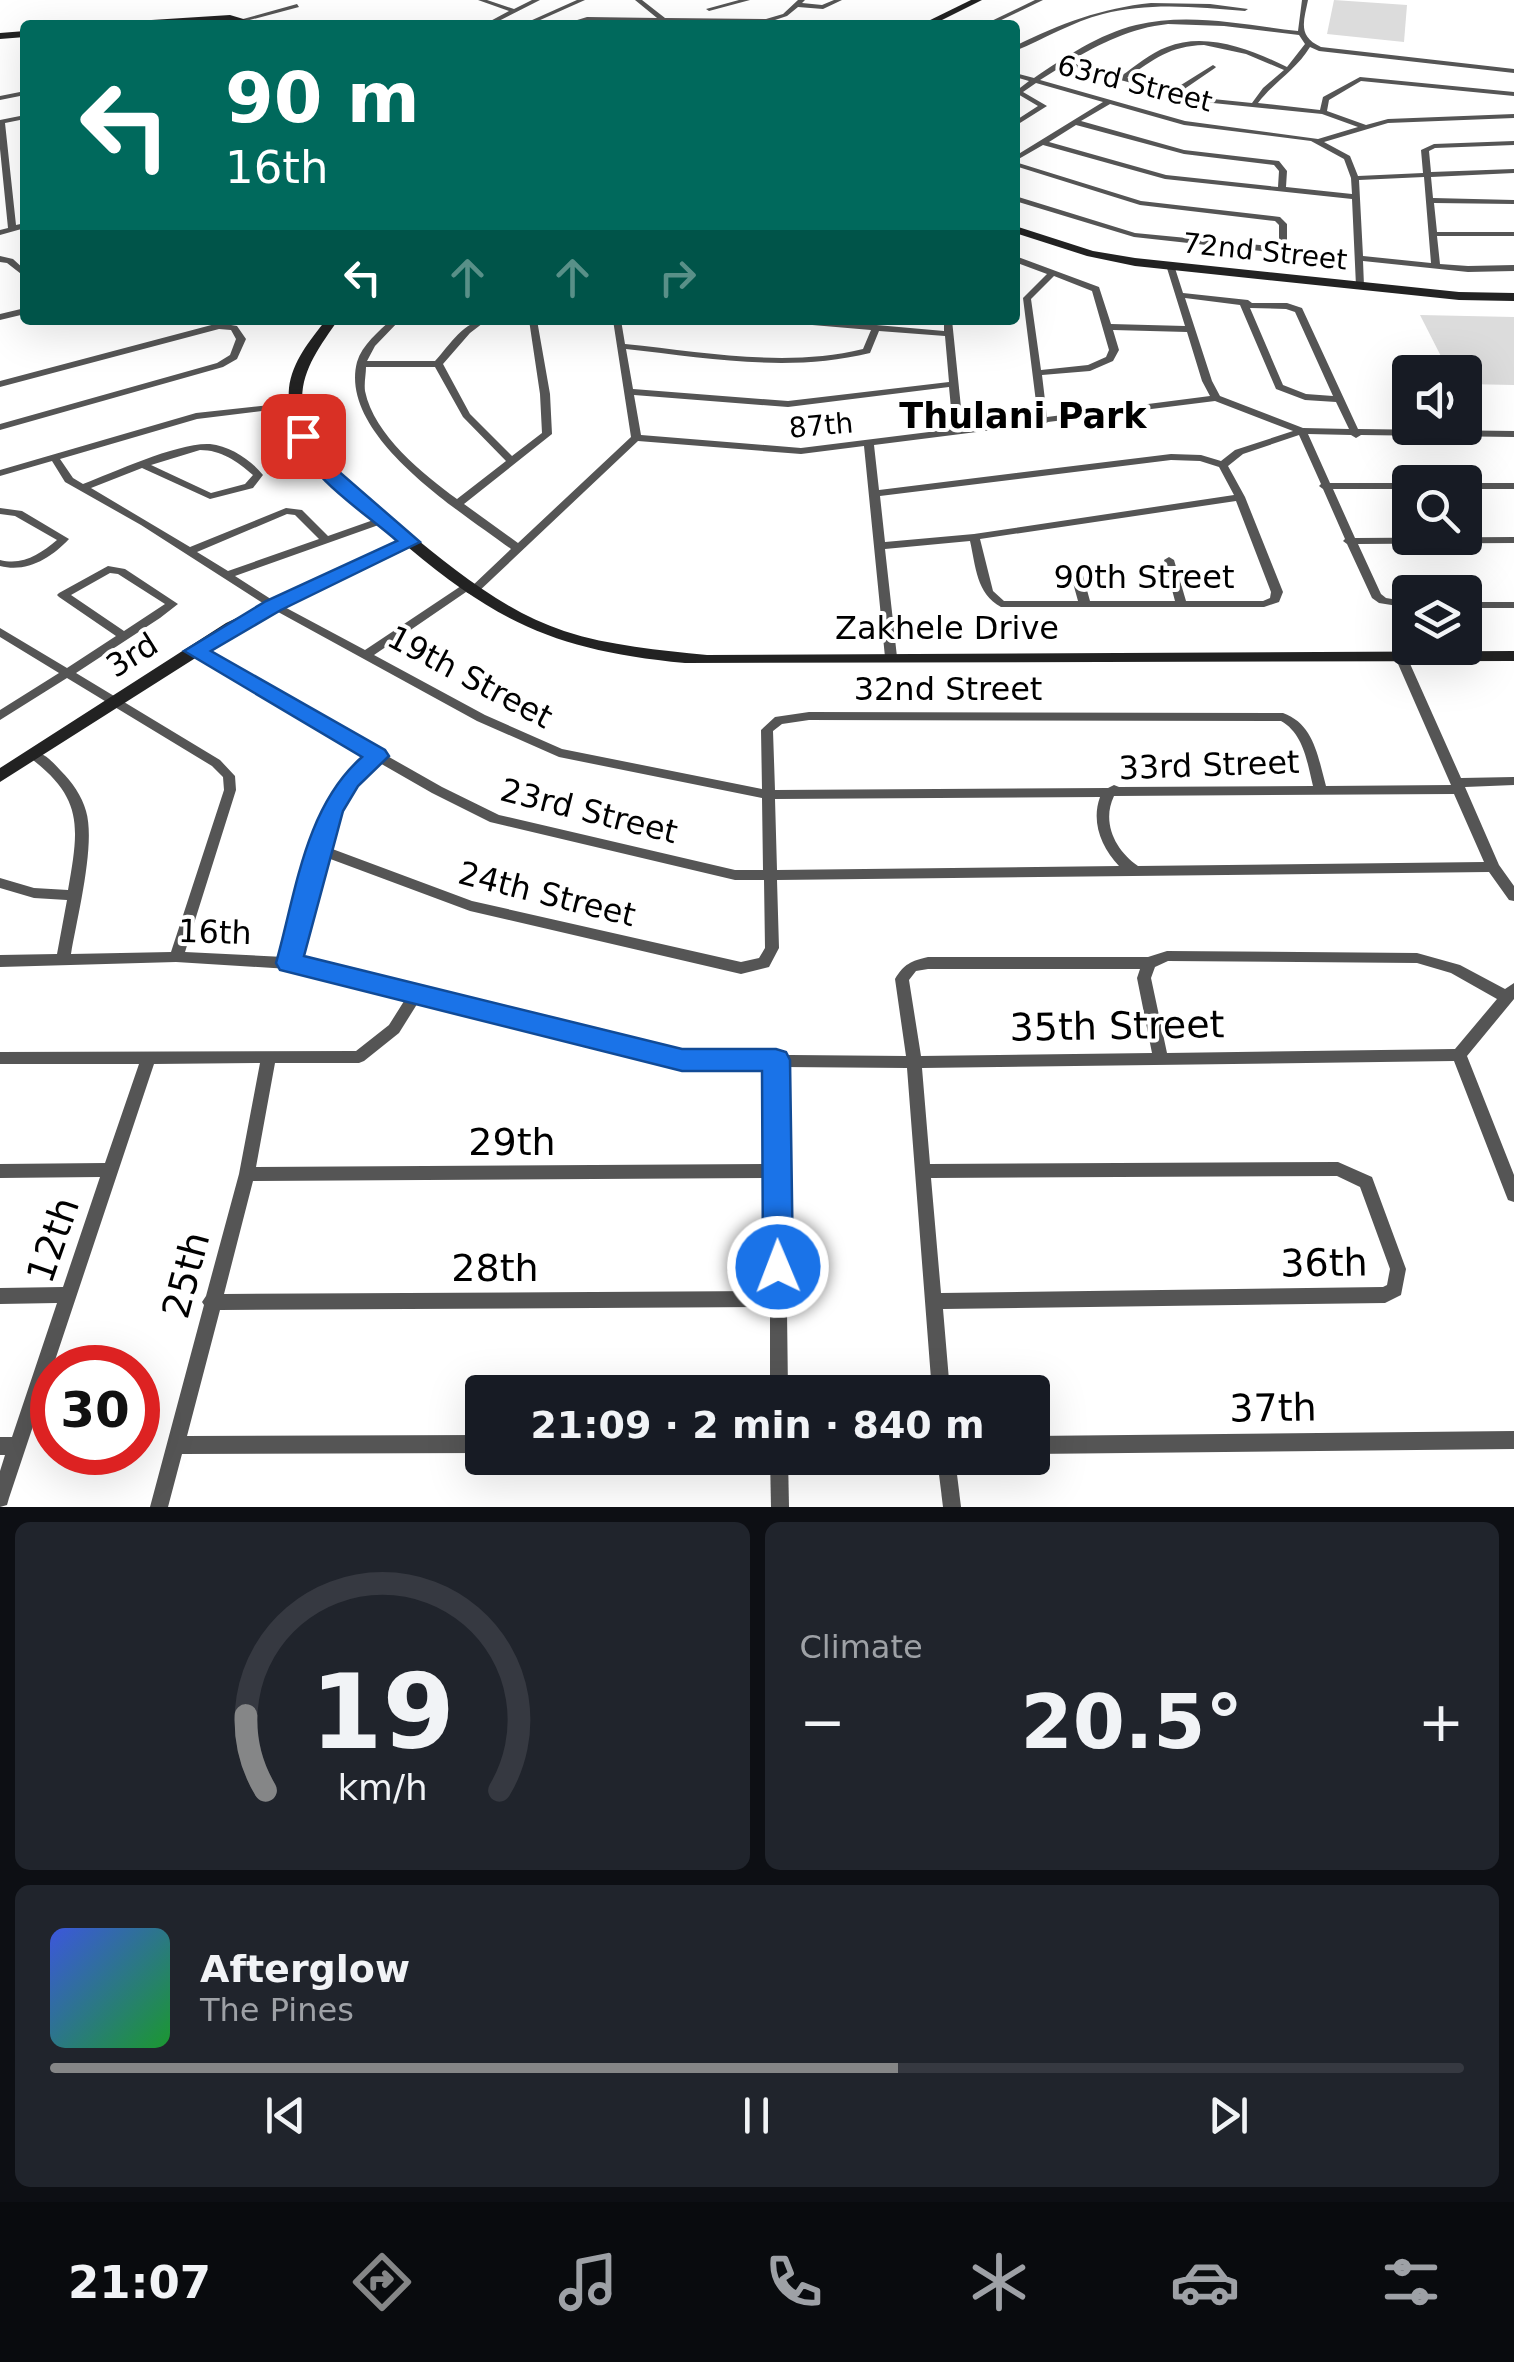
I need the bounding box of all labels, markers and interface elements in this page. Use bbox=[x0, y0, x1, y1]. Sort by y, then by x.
street label: 63rd Street bbox=[1054, 48, 1216, 119]
text: 90 m bbox=[225, 57, 420, 139]
icon: left bbox=[60, 60, 190, 190]
text: 16th bbox=[225, 141, 328, 194]
street label: 72nd Street bbox=[1181, 226, 1349, 277]
icon: left bbox=[335, 250, 390, 305]
icon: ahead bbox=[440, 250, 495, 305]
icon: ahead bbox=[545, 250, 600, 305]
icon: right bbox=[650, 250, 705, 305]
map controls bbox=[1392, 355, 1482, 665]
button: sound bbox=[1392, 355, 1482, 445]
pin bbox=[261, 394, 346, 479]
district label: Thulani Park bbox=[899, 396, 1147, 436]
street label: 87th bbox=[788, 406, 855, 445]
icon: arrive bbox=[276, 409, 331, 464]
button: search bbox=[1392, 465, 1482, 555]
street label: 90th Street bbox=[1054, 558, 1234, 596]
button: layers bbox=[1392, 575, 1482, 665]
street label: Zakhele Drive bbox=[835, 609, 1059, 647]
street label: 19th Street bbox=[381, 618, 559, 736]
street label: 3rd bbox=[99, 625, 165, 685]
street label: 32nd Street bbox=[854, 670, 1042, 708]
street label: 33rd Street bbox=[1118, 743, 1300, 787]
street label: 23rd Street bbox=[497, 771, 681, 851]
street label: 24th Street bbox=[455, 854, 639, 934]
street label: 16th bbox=[178, 912, 252, 952]
street label: 35th Street bbox=[1009, 1002, 1225, 1050]
street label: 29th bbox=[468, 1120, 556, 1164]
street label: 12th bbox=[18, 1192, 88, 1288]
position arrow bbox=[726, 1215, 830, 1319]
street label: 25th bbox=[153, 1227, 219, 1323]
street label: 36th bbox=[1280, 1240, 1368, 1286]
street label: 28th bbox=[451, 1246, 539, 1290]
speed limit sign: 30 bbox=[30, 1345, 160, 1475]
street label: 37th bbox=[1229, 1385, 1317, 1431]
text: 21:09 · 2 min · 840 m bbox=[530, 1403, 985, 1447]
text: Climate bbox=[800, 1628, 923, 1666]
text: 19 bbox=[310, 1651, 455, 1773]
text: 20.5° bbox=[1020, 1678, 1243, 1766]
text: − bbox=[800, 1690, 846, 1754]
text: + bbox=[1418, 1690, 1464, 1754]
text: km/h bbox=[337, 1767, 427, 1808]
text: Afterglow bbox=[200, 1947, 410, 1991]
text: The Pines bbox=[200, 1991, 354, 2029]
icon: previous bbox=[258, 2088, 313, 2143]
icon: pause bbox=[729, 2088, 784, 2143]
icon: next bbox=[1201, 2088, 1256, 2143]
icon: directions bbox=[347, 2247, 417, 2317]
icon: music bbox=[553, 2247, 623, 2317]
icon: phone bbox=[759, 2247, 829, 2317]
icon: climate bbox=[964, 2247, 1034, 2317]
icon: car bbox=[1170, 2247, 1240, 2317]
icon: filters bbox=[1376, 2247, 1446, 2317]
text: 21:07 bbox=[68, 2256, 211, 2309]

